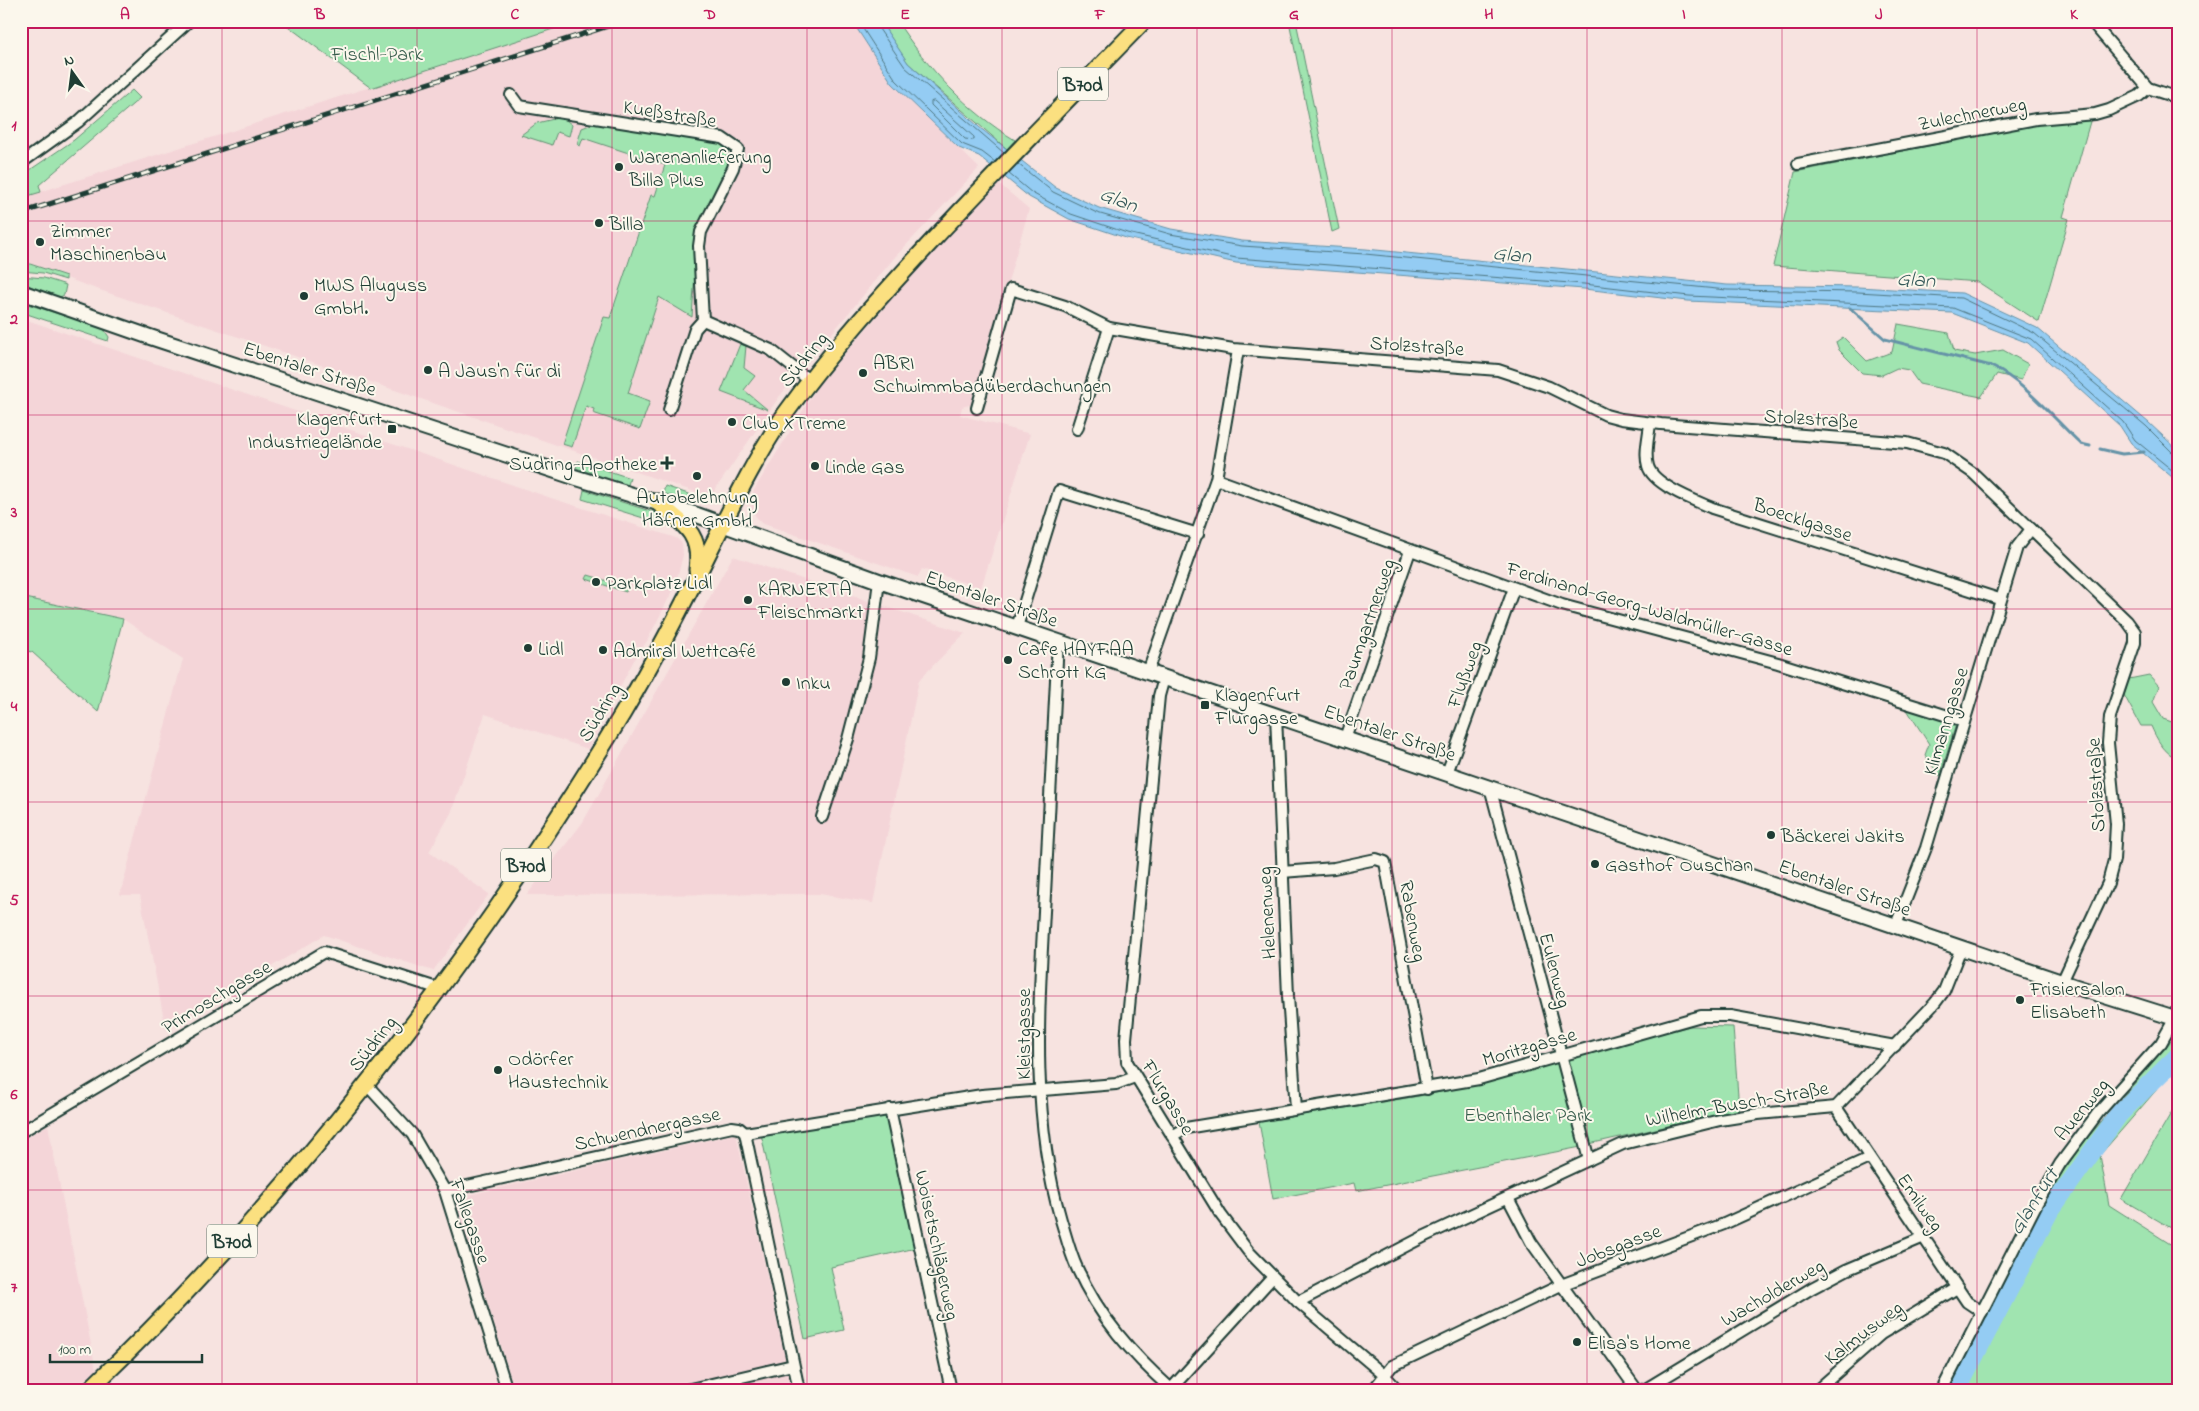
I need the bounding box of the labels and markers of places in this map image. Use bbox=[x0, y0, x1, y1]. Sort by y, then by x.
place label: Warenanlieferung Billa Plus bbox=[628, 144, 772, 196]
marker: Warenanlieferung Billa Plus bbox=[613, 161, 625, 173]
place label: Billa bbox=[608, 211, 644, 240]
marker: Billa bbox=[593, 217, 605, 229]
place label: Zimmer Maschinenbau bbox=[50, 218, 167, 270]
marker: Zimmer Maschinenbau bbox=[34, 236, 46, 248]
place label: MWS Aluguss GmbH. bbox=[314, 272, 427, 324]
marker: MWS Aluguss GmbH. bbox=[298, 290, 310, 302]
place label: ABRI Schwimmbadüberdachungen bbox=[873, 350, 1111, 403]
place label: A Jaus'n für di bbox=[438, 358, 561, 387]
marker: A Jaus'n für di bbox=[422, 364, 434, 376]
marker: ABRI Schwimmbadüberdachungen bbox=[857, 367, 869, 379]
place label: Klagenfurt Industriegelände bbox=[248, 406, 382, 459]
place label: Club XTreme bbox=[742, 410, 846, 439]
marker: Club XTreme bbox=[726, 416, 738, 428]
marker: Klagenfurt Industriegelände bbox=[386, 423, 398, 435]
place label: Südring-Apotheke bbox=[509, 451, 657, 481]
place label: Linde Gas bbox=[825, 454, 905, 483]
marker: Südring-Apotheke bbox=[661, 457, 673, 469]
marker: Linde Gas bbox=[809, 460, 821, 472]
marker: Autobelehnung Häfner GmbH bbox=[691, 470, 703, 482]
place label: Autobelehnung Häfner GmbH bbox=[636, 484, 758, 536]
place label: Parkplatz Lidl bbox=[606, 570, 712, 599]
marker: Parkplatz Lidl bbox=[590, 576, 602, 588]
place label: KARNERTA Fleischmarkt bbox=[757, 576, 864, 628]
marker: KARNERTA Fleischmarkt bbox=[742, 594, 754, 606]
place label: Lidl bbox=[538, 636, 564, 665]
place label: Cafe HAYFAA Schrott KG bbox=[1018, 636, 1134, 688]
place label: Admiral Wettcafé bbox=[613, 638, 756, 667]
marker: Lidl bbox=[522, 642, 534, 654]
marker: Admiral Wettcafé bbox=[597, 644, 609, 656]
marker: Cafe HAYFAA Schrott KG bbox=[1002, 654, 1014, 666]
place label: Inku bbox=[796, 670, 831, 699]
marker: Inku bbox=[780, 676, 792, 688]
place label: Klagenfurt Flurgasse bbox=[1214, 682, 1301, 735]
marker: Klagenfurt Flurgasse bbox=[1199, 699, 1211, 711]
place label: Bäckerei Jakits bbox=[1780, 823, 1905, 852]
marker: Bäckerei Jakits bbox=[1765, 829, 1777, 841]
place label: Gasthof Ouschan bbox=[1605, 852, 1753, 881]
marker: Gasthof Ouschan bbox=[1589, 858, 1601, 870]
place label: Frisiersalon Elisabeth bbox=[2029, 976, 2125, 1028]
marker: Frisiersalon Elisabeth bbox=[2014, 994, 2026, 1006]
place label: Odörfer Haustechnik bbox=[508, 1046, 608, 1098]
marker: Odörfer Haustechnik bbox=[492, 1064, 504, 1076]
place label: Elisa's Home bbox=[1587, 1330, 1691, 1359]
marker: Elisa's Home bbox=[1571, 1336, 1583, 1348]

